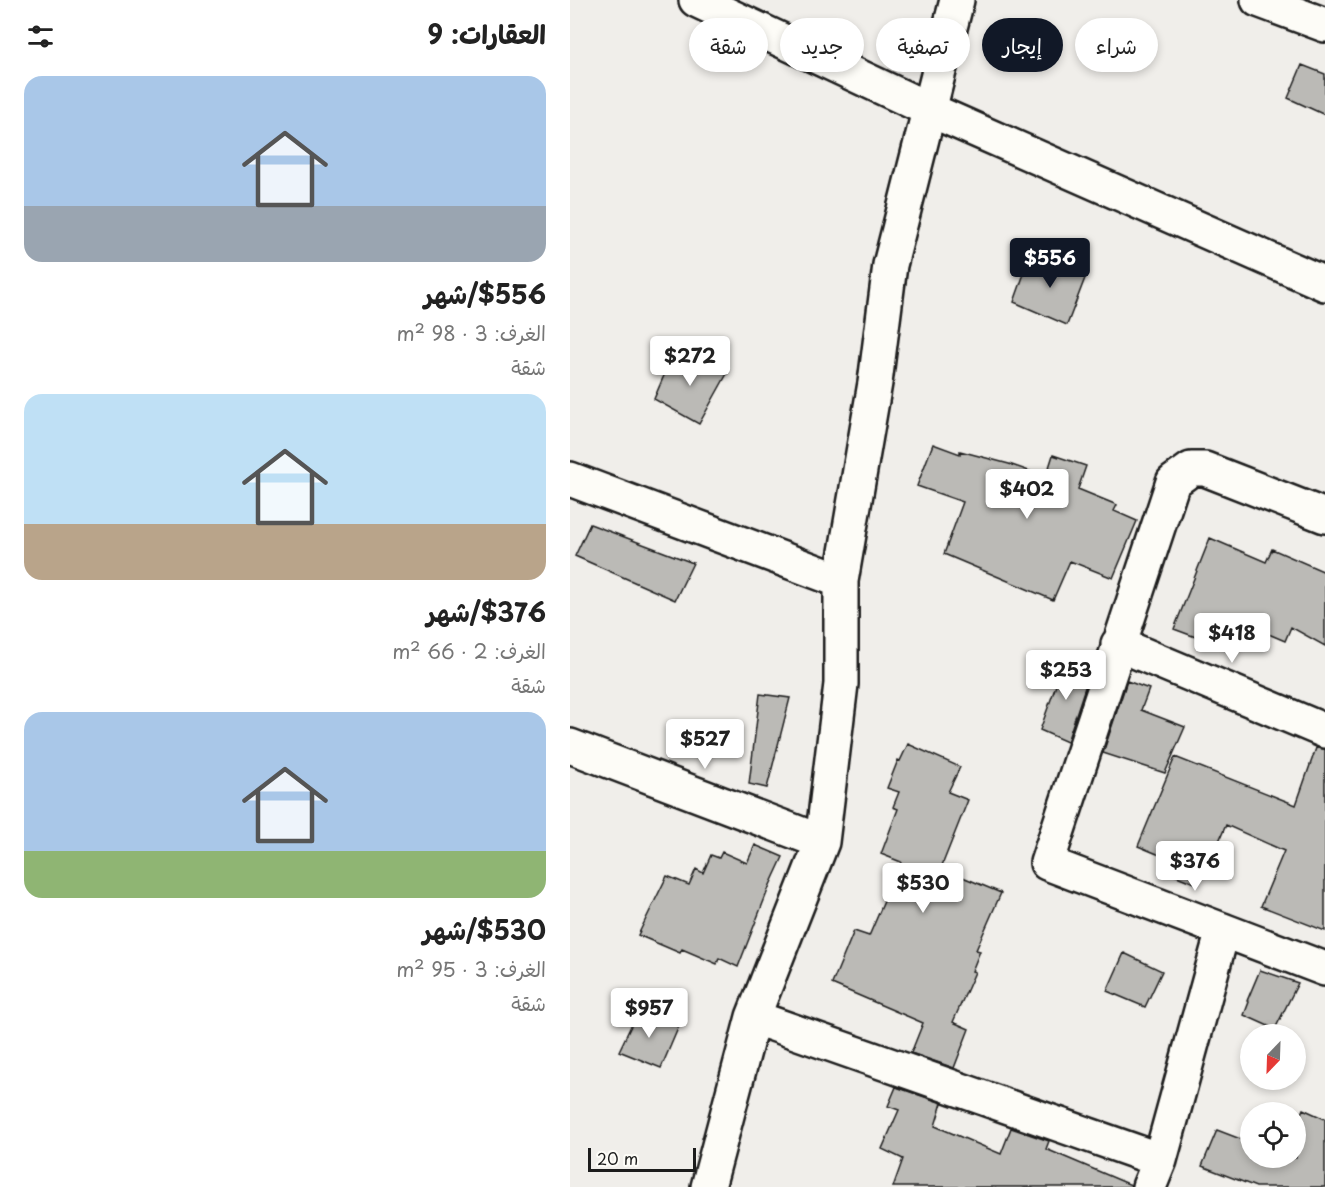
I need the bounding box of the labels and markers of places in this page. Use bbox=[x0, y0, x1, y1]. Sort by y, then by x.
pin: $556 bbox=[1014, 238, 1086, 289]
pin: $272 bbox=[654, 336, 726, 387]
pin: $402 bbox=[991, 469, 1063, 520]
pin: $418 bbox=[1196, 613, 1268, 664]
pin: $253 bbox=[1030, 650, 1102, 701]
pin: $527 bbox=[669, 719, 741, 770]
pin: $376 bbox=[1159, 841, 1231, 892]
pin: $530 bbox=[887, 863, 959, 914]
pin: $957 bbox=[613, 988, 685, 1039]

